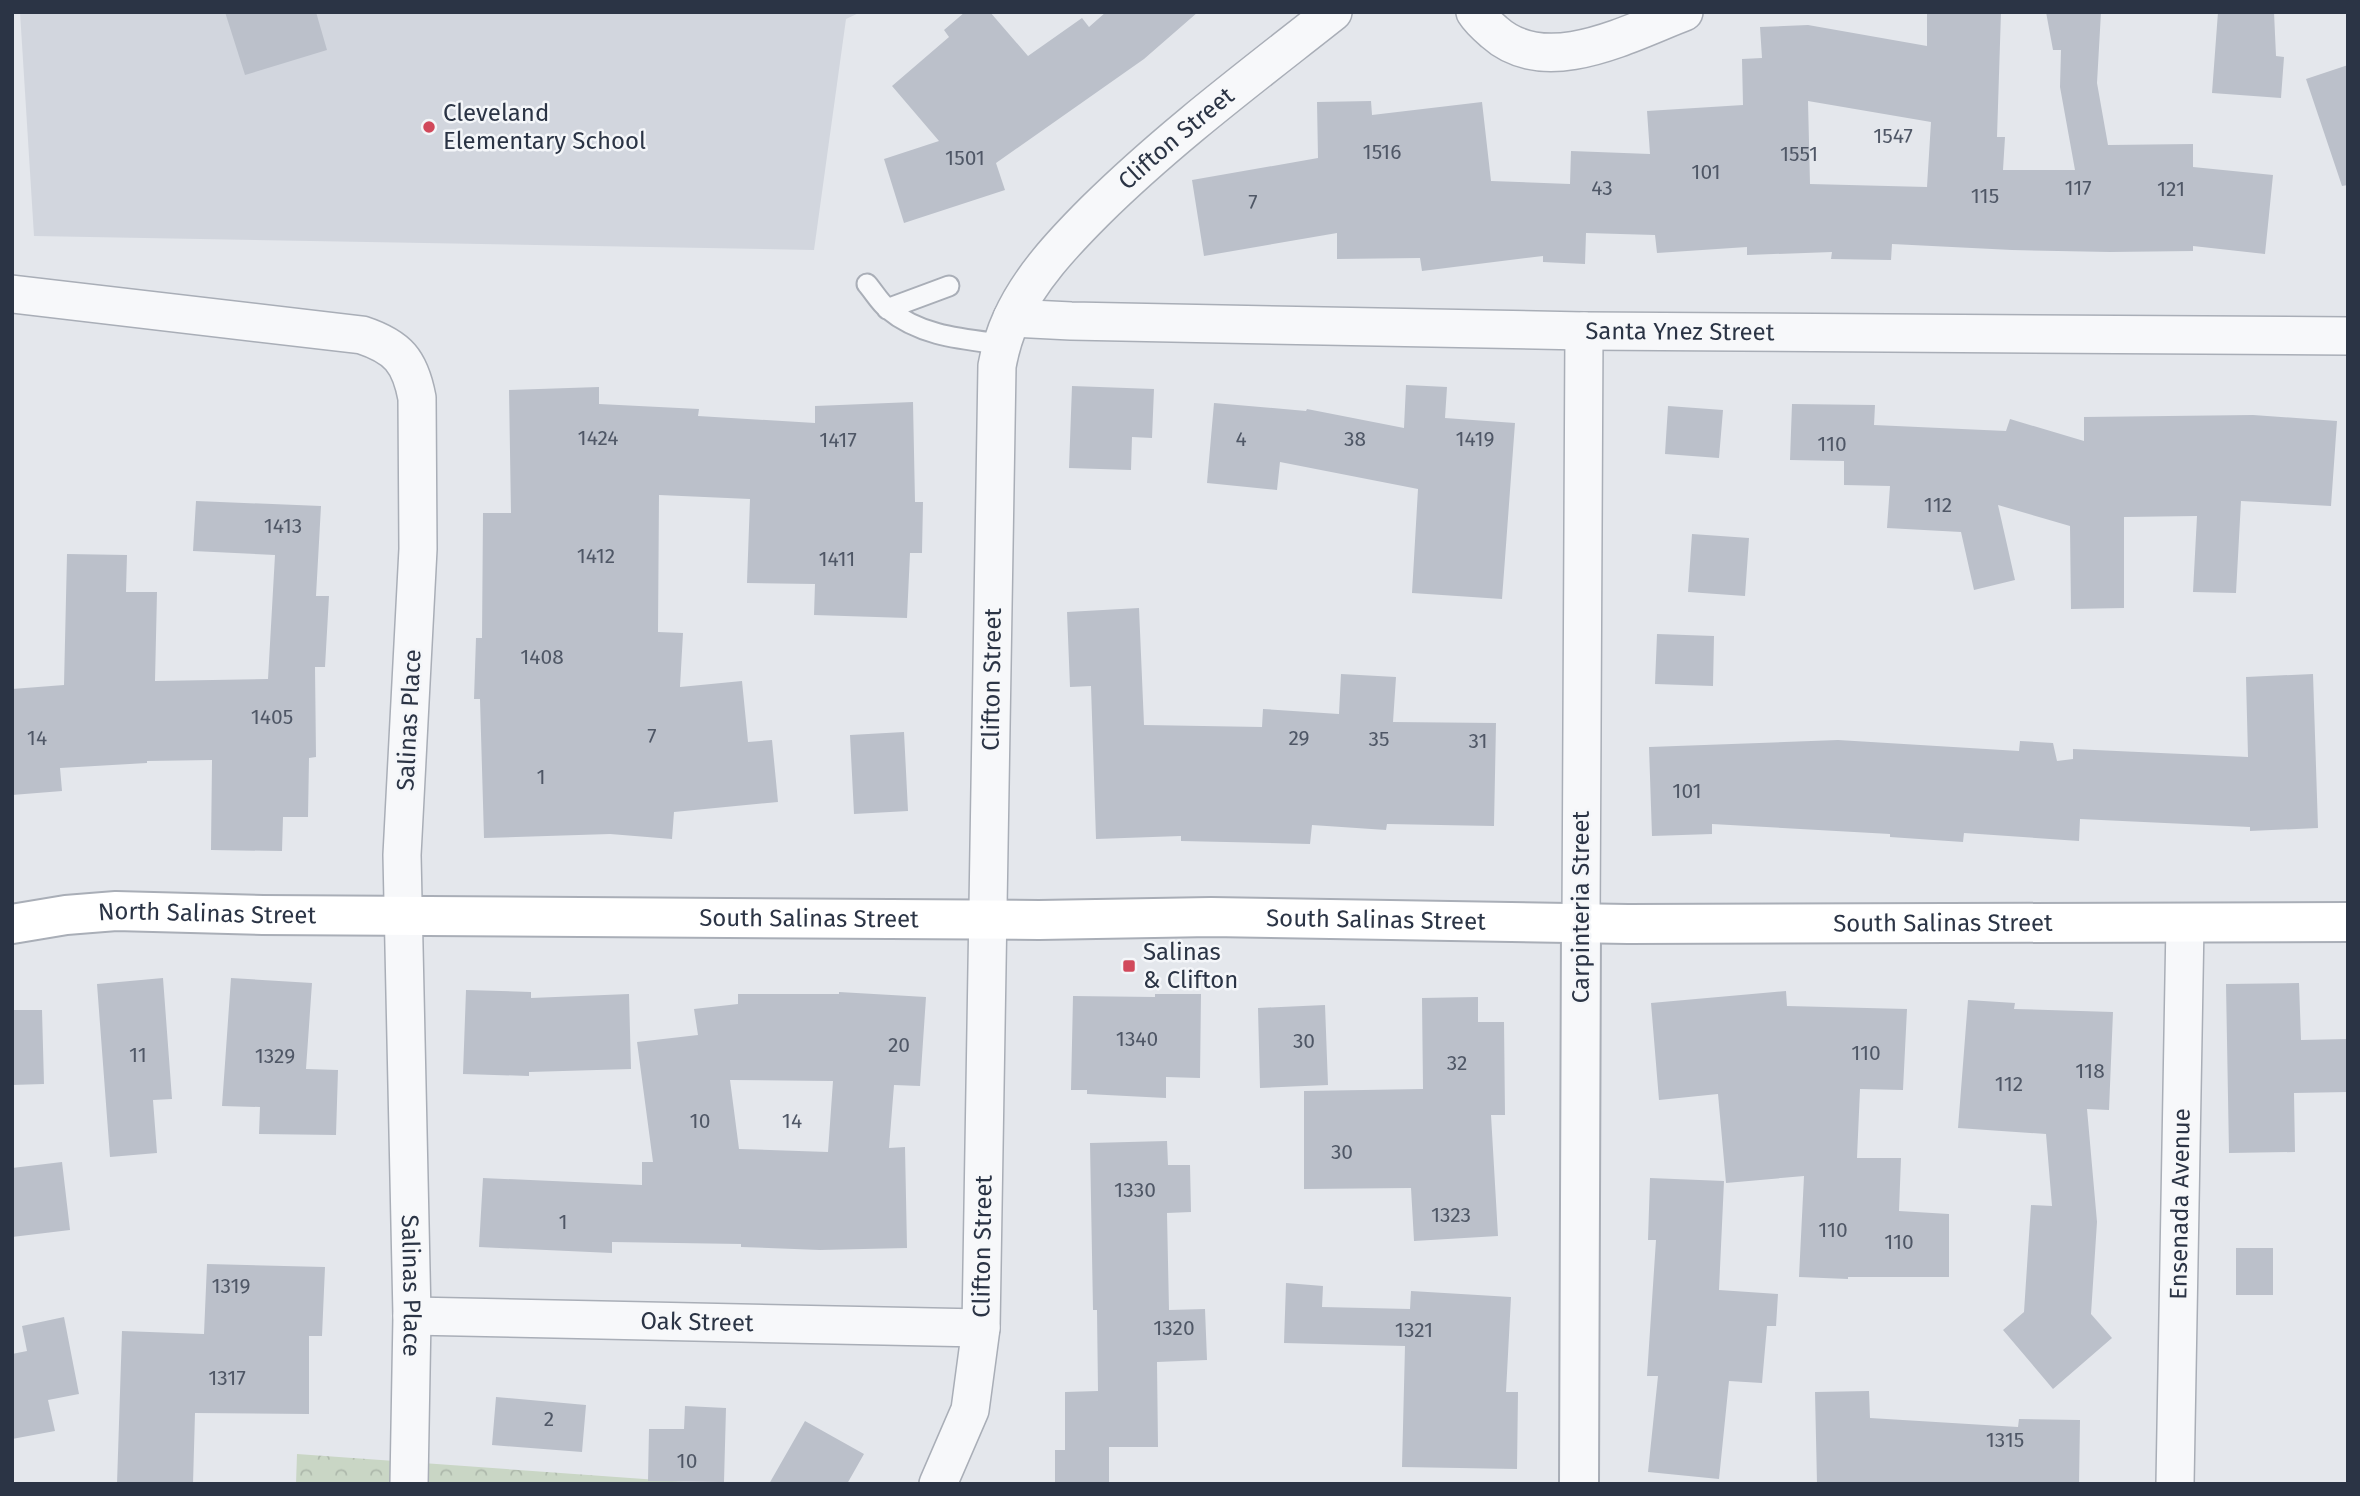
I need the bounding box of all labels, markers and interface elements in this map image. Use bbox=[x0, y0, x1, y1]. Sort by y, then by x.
street label: Clifton Street bbox=[1113, 81, 1240, 195]
place label: Cleveland Elementary School bbox=[443, 99, 646, 155]
marker: Cleveland Elementary School bbox=[421, 119, 437, 135]
house number: 1547 bbox=[1873, 123, 1913, 149]
house number: 1516 bbox=[1363, 139, 1401, 165]
house number: 1551 bbox=[1780, 141, 1818, 167]
house number: 1501 bbox=[945, 145, 985, 171]
house number: 101 bbox=[1691, 159, 1721, 185]
house number: 43 bbox=[1591, 175, 1613, 201]
house number: 117 bbox=[2064, 175, 2092, 201]
house number: 121 bbox=[2157, 176, 2185, 202]
house number: 115 bbox=[1971, 183, 1999, 209]
house number: 7 bbox=[1248, 189, 1258, 215]
street label: Santa Ynez Street bbox=[1585, 317, 1775, 346]
house number: 1424 bbox=[578, 425, 618, 451]
house number: 4 bbox=[1235, 426, 1247, 452]
house number: 38 bbox=[1344, 426, 1366, 452]
house number: 1419 bbox=[1455, 426, 1495, 452]
house number: 1417 bbox=[819, 427, 857, 453]
house number: 110 bbox=[1817, 431, 1847, 457]
house number: 112 bbox=[1924, 492, 1952, 518]
house number: 1413 bbox=[264, 513, 302, 539]
house number: 1412 bbox=[577, 543, 615, 569]
house number: 1411 bbox=[819, 546, 855, 572]
street label: Clifton Street bbox=[977, 607, 1007, 751]
house number: 1408 bbox=[520, 644, 564, 670]
street label: Salinas Place bbox=[391, 648, 427, 792]
house number: 1405 bbox=[251, 704, 293, 730]
house number: 7 bbox=[647, 723, 657, 749]
house number: 14 bbox=[27, 725, 47, 751]
house number: 29 bbox=[1288, 725, 1310, 751]
house number: 35 bbox=[1369, 726, 1390, 752]
house number: 31 bbox=[1468, 728, 1488, 754]
house number: 1 bbox=[536, 764, 546, 790]
house number: 101 bbox=[1672, 778, 1702, 804]
street label: Carpinteria Street bbox=[1567, 810, 1595, 1003]
street label: North Salinas Street bbox=[97, 897, 317, 929]
street label: South Salinas Street bbox=[699, 904, 919, 933]
street label: South Salinas Street bbox=[1266, 904, 1486, 936]
street label: South Salinas Street bbox=[1833, 909, 2053, 937]
place label: Salinas & Clifton bbox=[1143, 938, 1238, 994]
marker: Salinas & Clifton bbox=[1121, 958, 1137, 974]
house number: 1340 bbox=[1116, 1026, 1158, 1052]
house number: 30 bbox=[1293, 1028, 1315, 1054]
house number: 20 bbox=[888, 1032, 910, 1058]
house number: 110 bbox=[1851, 1040, 1881, 1066]
house number: 11 bbox=[129, 1042, 147, 1068]
house number: 1329 bbox=[255, 1043, 295, 1069]
house number: 32 bbox=[1447, 1050, 1467, 1076]
house number: 118 bbox=[2075, 1058, 2105, 1084]
house number: 112 bbox=[1995, 1071, 2023, 1097]
house number: 10 bbox=[690, 1108, 710, 1134]
house number: 14 bbox=[782, 1108, 802, 1134]
street label: Ensenada Avenue bbox=[2164, 1108, 2196, 1300]
house number: 30 bbox=[1331, 1139, 1353, 1165]
street label: Clifton Street bbox=[967, 1174, 998, 1318]
house number: 1330 bbox=[1114, 1177, 1156, 1203]
house number: 1323 bbox=[1431, 1202, 1471, 1228]
house number: 1 bbox=[558, 1209, 568, 1235]
street label: Salinas Place bbox=[396, 1214, 426, 1357]
house number: 110 bbox=[1818, 1217, 1848, 1243]
house number: 110 bbox=[1884, 1229, 1914, 1255]
house number: 1319 bbox=[211, 1273, 251, 1299]
street label: Oak Street bbox=[640, 1307, 754, 1337]
house number: 1320 bbox=[1153, 1315, 1195, 1341]
house number: 1321 bbox=[1395, 1317, 1433, 1343]
house number: 1317 bbox=[208, 1365, 246, 1391]
house number: 2 bbox=[544, 1406, 554, 1432]
house number: 1315 bbox=[1986, 1427, 2024, 1453]
house number: 10 bbox=[677, 1448, 697, 1474]

